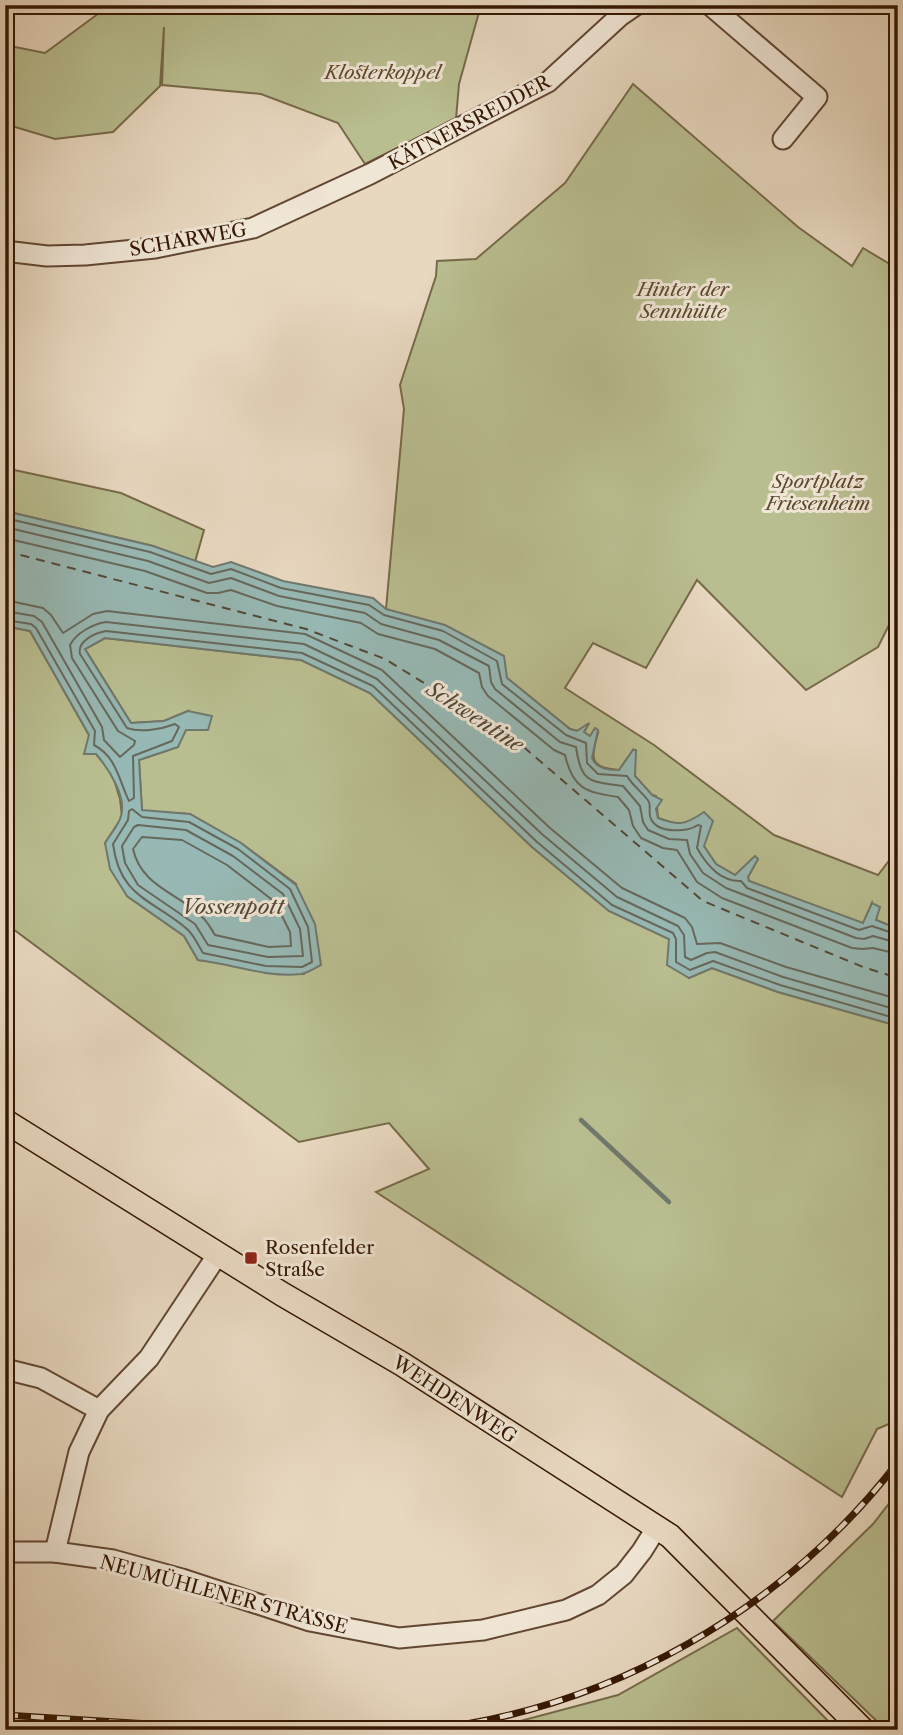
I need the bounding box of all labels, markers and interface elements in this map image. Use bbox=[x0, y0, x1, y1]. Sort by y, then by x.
park label: Klosterkoppel bbox=[323, 61, 443, 84]
street label: KÄTNERSREDDER bbox=[384, 69, 555, 175]
street label: SCHARWEG bbox=[128, 218, 249, 261]
park label: Hinter der Sennhütte bbox=[635, 278, 730, 323]
park label: Sportplatz Friesenheim bbox=[764, 470, 870, 515]
water label: Schwentine bbox=[420, 675, 529, 758]
water label: Vossenpott bbox=[182, 894, 286, 919]
place label: Rosenfelder Straße bbox=[265, 1236, 374, 1281]
marker: Rosenfelder Straße bbox=[243, 1250, 259, 1266]
street label: WEHDENWEG bbox=[388, 1350, 521, 1448]
street label: NEUMÜHLENER STRASSE bbox=[97, 1550, 350, 1639]

